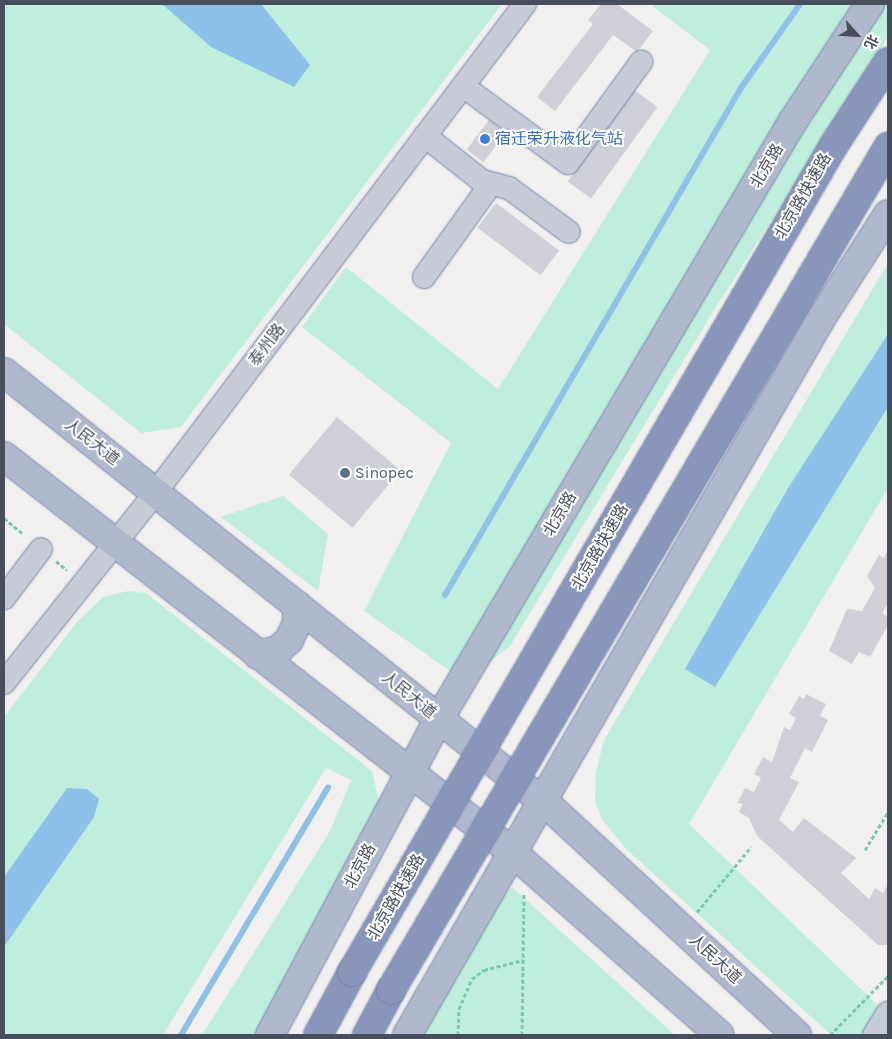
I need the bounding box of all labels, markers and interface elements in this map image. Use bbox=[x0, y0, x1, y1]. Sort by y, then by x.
north arrow bbox=[832, 10, 882, 60]
text: 北 bbox=[860, 32, 882, 52]
place label: 宿迁荣升液化气站 bbox=[495, 129, 623, 149]
marker: 宿迁荣升液化气站 bbox=[479, 133, 491, 145]
street label: 北京路 bbox=[746, 140, 788, 192]
street label: 北京路快速路 bbox=[771, 150, 835, 242]
street label: 泰州路 bbox=[245, 320, 289, 370]
street label: 人民大道 bbox=[61, 415, 123, 469]
place label: Sinopec bbox=[355, 463, 414, 483]
marker: Sinopec bbox=[339, 467, 351, 479]
street label: 北京路 bbox=[539, 488, 581, 540]
street label: 北京路快速路 bbox=[568, 501, 632, 593]
street label: 人民大道 bbox=[378, 667, 440, 723]
street label: 北京路 bbox=[340, 840, 380, 892]
street label: 北京路快速路 bbox=[364, 851, 428, 943]
street label: 人民大道 bbox=[685, 930, 745, 988]

